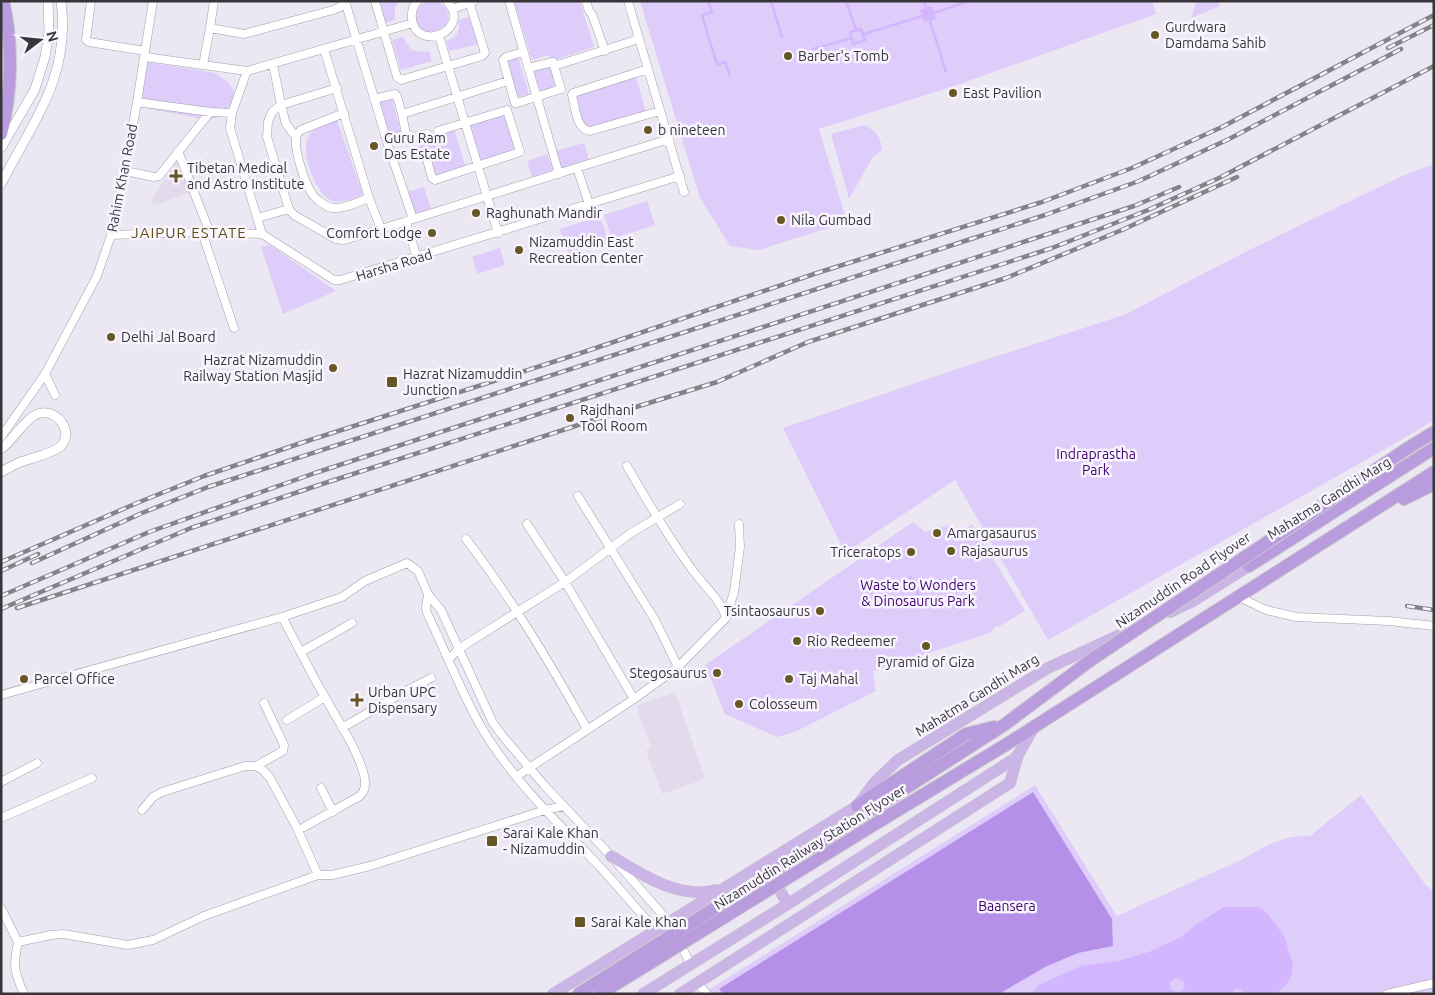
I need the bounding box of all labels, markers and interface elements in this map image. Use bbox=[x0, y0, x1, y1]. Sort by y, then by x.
north arrow bbox=[15, 15, 65, 65]
place label: Gurdwara Damdama Sahib bbox=[1165, 19, 1266, 51]
text: N bbox=[43, 29, 62, 44]
marker: Gurdwara Damdama Sahib bbox=[1149, 29, 1161, 41]
place label: Barber's Tomb bbox=[798, 48, 889, 64]
marker: Barber's Tomb bbox=[782, 50, 794, 62]
place label: East Pavilion bbox=[963, 85, 1042, 101]
marker: East Pavilion bbox=[947, 87, 959, 99]
place label: b nineteen bbox=[658, 122, 725, 138]
street label: Rahim Khan Road bbox=[104, 123, 140, 233]
marker: b nineteen bbox=[642, 124, 654, 136]
place label: Guru Ram Das Estate bbox=[384, 130, 450, 162]
marker: Guru Ram Das Estate bbox=[368, 140, 380, 152]
place label: Tibetan Medical and Astro Institute bbox=[187, 160, 304, 192]
marker: Tibetan Medical and Astro Institute bbox=[169, 169, 183, 183]
place label: Raghunath Mandir bbox=[486, 205, 603, 221]
marker: Raghunath Mandir bbox=[470, 207, 482, 219]
place label: Nila Gumbad bbox=[791, 212, 871, 228]
marker: Nila Gumbad bbox=[775, 214, 787, 226]
district label: JAIPUR ESTATE bbox=[131, 224, 247, 241]
place label: Comfort Lodge bbox=[326, 225, 422, 241]
marker: Comfort Lodge bbox=[426, 227, 438, 239]
place label: Nizamuddin East Recreation Center bbox=[529, 234, 644, 266]
marker: Nizamuddin East Recreation Center bbox=[513, 244, 525, 256]
street label: Harsha Road bbox=[354, 246, 434, 284]
place label: Delhi Jal Board bbox=[121, 329, 216, 345]
marker: Delhi Jal Board bbox=[105, 331, 117, 343]
place label: Hazrat Nizamuddin Railway Station Masjid bbox=[183, 352, 323, 384]
marker: Hazrat Nizamuddin Railway Station Masjid bbox=[327, 362, 339, 374]
place label: Hazrat Nizamuddin Junction bbox=[403, 366, 522, 398]
marker: Hazrat Nizamuddin Junction bbox=[385, 375, 399, 389]
place label: Rajdhani Tool Room bbox=[580, 402, 648, 434]
marker: Rajdhani Tool Room bbox=[564, 412, 576, 424]
park label: Indraprastha Park bbox=[1056, 446, 1136, 478]
street label: Mahatma Gandhi Marg bbox=[1264, 453, 1394, 543]
place label: Amargasaurus bbox=[947, 525, 1037, 541]
marker: Amargasaurus bbox=[931, 527, 943, 539]
street label: Nizamuddin Road Flyover bbox=[1113, 528, 1254, 631]
place label: Rajasaurus bbox=[961, 543, 1028, 559]
place label: Triceratops bbox=[830, 544, 901, 560]
marker: Rajasaurus bbox=[945, 545, 957, 557]
marker: Triceratops bbox=[905, 546, 917, 558]
park label: Waste to Wonders & Dinosaurus Park bbox=[860, 577, 976, 609]
place label: Tsintaosaurus bbox=[724, 603, 810, 619]
marker: Tsintaosaurus bbox=[814, 605, 826, 617]
place label: Rio Redeemer bbox=[807, 633, 896, 649]
marker: Rio Redeemer bbox=[791, 635, 803, 647]
marker: Pyramid of Giza bbox=[920, 640, 932, 652]
street label: Mahatma Gandhi Marg bbox=[912, 650, 1042, 740]
place label: Pyramid of Giza bbox=[877, 654, 975, 670]
place label: Stegosaurus bbox=[630, 665, 707, 681]
marker: Stegosaurus bbox=[711, 667, 723, 679]
place label: Parcel Office bbox=[34, 671, 115, 687]
place label: Taj Mahal bbox=[799, 671, 859, 687]
marker: Parcel Office bbox=[18, 673, 30, 685]
marker: Taj Mahal bbox=[783, 673, 795, 685]
place label: Urban UPC Dispensary bbox=[368, 684, 437, 716]
marker: Urban UPC Dispensary bbox=[350, 693, 364, 707]
place label: Colosseum bbox=[749, 696, 818, 712]
marker: Colosseum bbox=[733, 698, 745, 710]
street label: Nizamuddin Railway Station Flyover bbox=[711, 781, 909, 913]
place label: Sarai Kale Khan - Nizamuddin bbox=[503, 825, 599, 857]
marker: Sarai Kale Khan - Nizamuddin bbox=[485, 834, 499, 848]
park label: Baansera bbox=[978, 898, 1036, 914]
place label: Sarai Kale Khan bbox=[591, 914, 687, 930]
marker: Sarai Kale Khan bbox=[573, 915, 587, 929]

